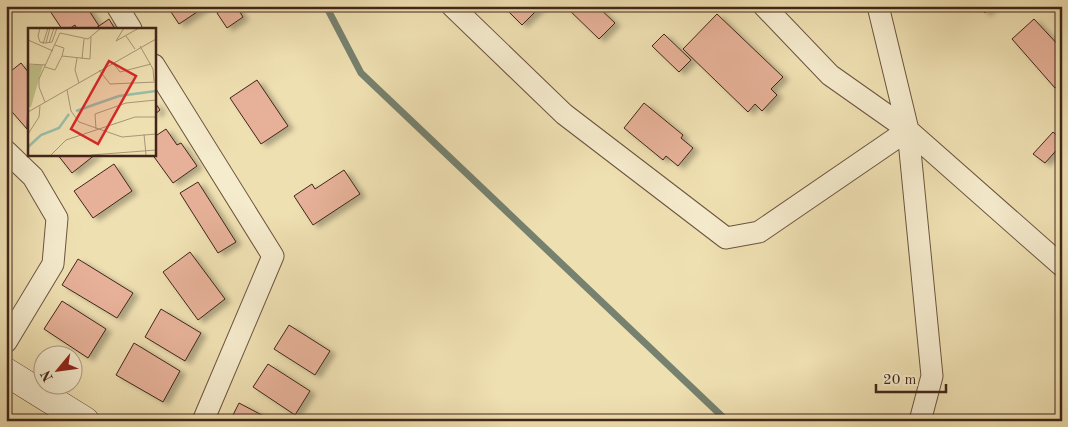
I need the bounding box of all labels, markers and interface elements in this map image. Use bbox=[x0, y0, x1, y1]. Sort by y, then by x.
inset map bbox=[28, 28, 155, 155]
north arrow bbox=[32, 344, 82, 394]
scale bar bbox=[876, 362, 946, 394]
text: N bbox=[39, 367, 56, 384]
text: 20 m bbox=[883, 373, 917, 388]

